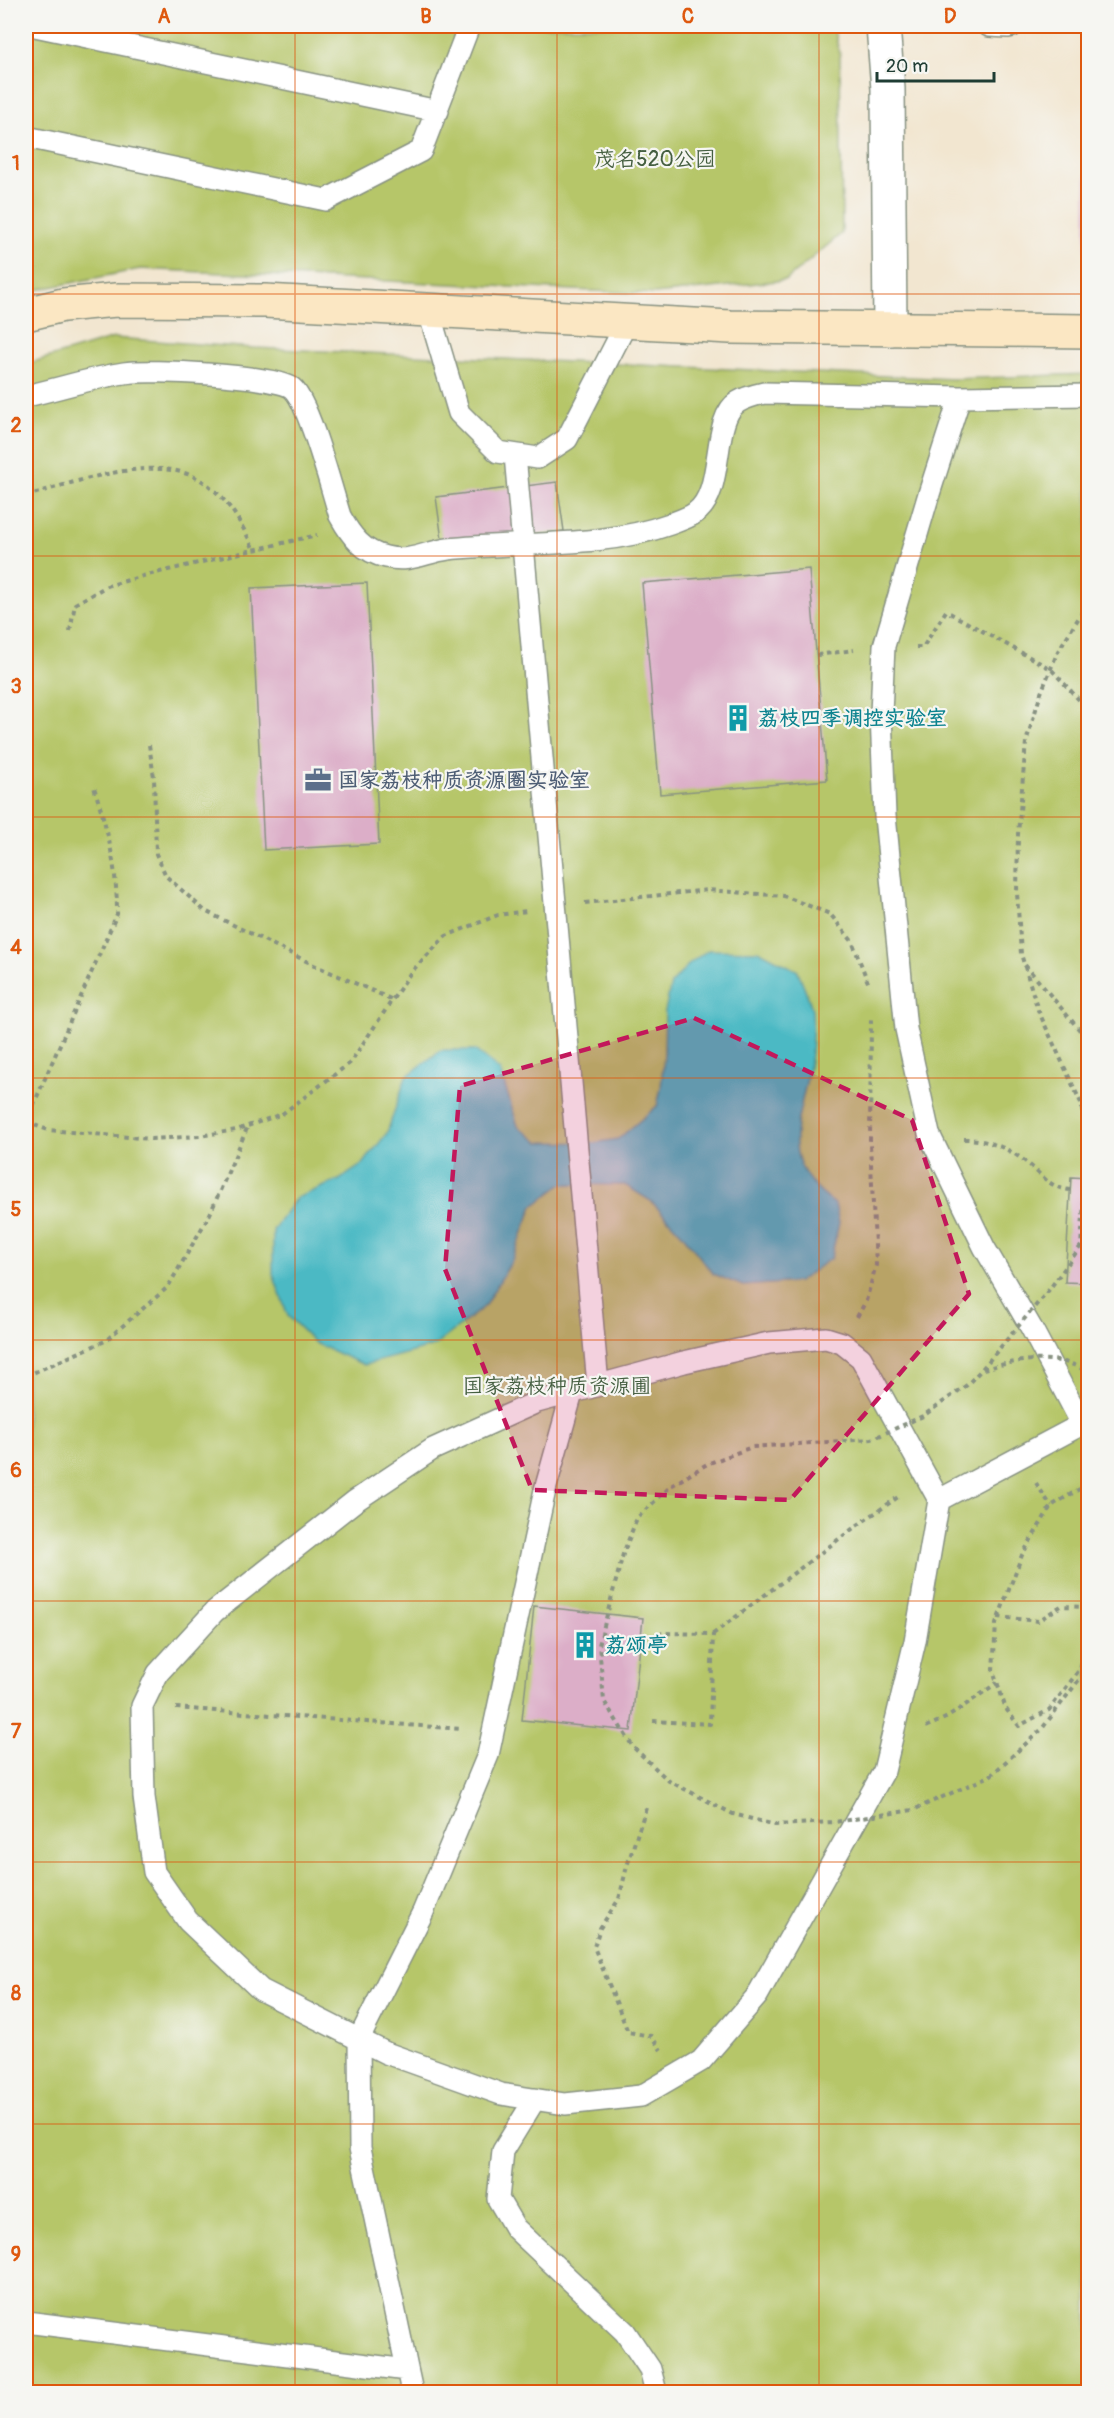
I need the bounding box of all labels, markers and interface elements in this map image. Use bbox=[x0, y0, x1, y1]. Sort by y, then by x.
text: A bbox=[158, 4, 171, 29]
text: B bbox=[420, 4, 432, 29]
text: C bbox=[682, 4, 694, 29]
text: D bbox=[944, 4, 957, 29]
scale bar bbox=[877, 45, 994, 83]
text: 20 m bbox=[886, 55, 928, 78]
park label: 茂名520公园 bbox=[594, 146, 716, 173]
text: 1 bbox=[12, 151, 20, 176]
text: 2 bbox=[10, 413, 22, 438]
text: 3 bbox=[10, 674, 22, 699]
building icon: 荔枝四季调控实验室 bbox=[723, 703, 753, 733]
place label: 荔枝四季调控实验室 bbox=[758, 705, 947, 732]
office icon: 国家荔枝种质资源圈实验室 bbox=[303, 765, 333, 795]
place label: 国家荔枝种质资源圈实验室 bbox=[338, 767, 590, 794]
text: 4 bbox=[10, 935, 22, 960]
text: 5 bbox=[11, 1197, 22, 1222]
park label: 国家荔枝种质资源圃 bbox=[463, 1373, 652, 1400]
text: 6 bbox=[10, 1458, 22, 1483]
building icon: 荔颂亭 bbox=[570, 1630, 600, 1660]
place label: 荔颂亭 bbox=[605, 1632, 668, 1659]
text: 7 bbox=[11, 1719, 22, 1744]
text: 8 bbox=[11, 1981, 21, 2006]
text: 9 bbox=[11, 2242, 21, 2267]

